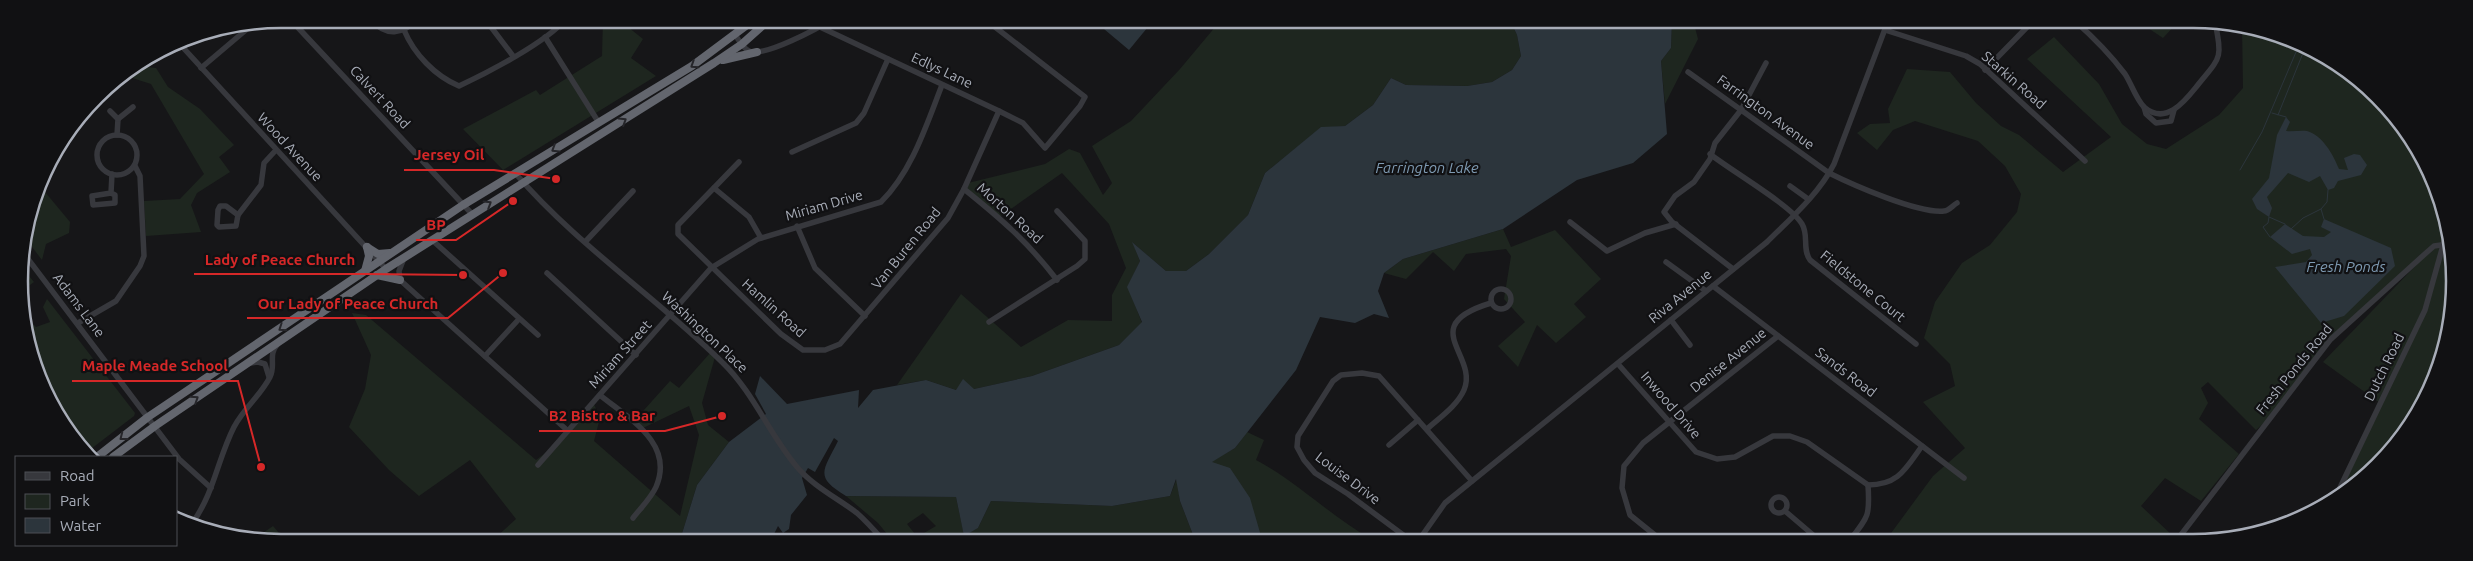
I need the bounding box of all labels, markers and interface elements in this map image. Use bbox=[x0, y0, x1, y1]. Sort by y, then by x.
street label: Starkin Road bbox=[1979, 48, 2049, 112]
street label: Edlys Lane bbox=[909, 49, 975, 91]
one-way arrow bbox=[690, 59, 699, 68]
street label: Calvert Road bbox=[347, 62, 413, 132]
street label: Farrington Avenue bbox=[1714, 71, 1818, 153]
street label: Wood Avenue bbox=[254, 109, 326, 185]
one-way arrow bbox=[617, 117, 626, 127]
callout: Jersey Oil bbox=[404, 140, 494, 170]
one-way arrow bbox=[551, 143, 560, 153]
text: Jersey Oil bbox=[414, 146, 485, 163]
water label: Farrington Lake bbox=[1376, 159, 1479, 176]
street label: Morton Road bbox=[974, 179, 1046, 247]
street label: Miriam Drive bbox=[783, 186, 865, 224]
one-way arrow bbox=[482, 201, 491, 211]
street label: Van Buren Road bbox=[868, 204, 944, 292]
callout: BP bbox=[416, 210, 456, 240]
text: BP bbox=[426, 216, 446, 233]
callout: Lady of Peace Church bbox=[194, 244, 365, 274]
street label: Fieldstone Court bbox=[1817, 247, 1909, 325]
text: Lady of Peace Church bbox=[205, 251, 355, 268]
water label: Fresh Ponds bbox=[2306, 258, 2386, 275]
street label: Riva Avenue bbox=[1645, 266, 1715, 326]
street label: Adams Lane bbox=[50, 270, 108, 340]
street label: Hamlin Road bbox=[739, 275, 809, 341]
callout: Our Lady of Peace Church bbox=[247, 288, 448, 318]
street label: Washington Place bbox=[659, 288, 751, 376]
text: Our Lady of Peace Church bbox=[258, 295, 438, 312]
street label: Miriam Street bbox=[585, 316, 655, 391]
street label: Fresh Ponds Road bbox=[2253, 321, 2335, 417]
one-way arrow bbox=[278, 322, 287, 331]
street label: Denise Avenue bbox=[1687, 324, 1769, 396]
street label: Dutch Road bbox=[2361, 331, 2407, 403]
street label: Sands Road bbox=[1812, 344, 1880, 400]
callout: Maple Meade School bbox=[72, 351, 238, 381]
text: Maple Meade School bbox=[82, 357, 228, 374]
street label: Inwood Drive bbox=[1638, 368, 1704, 442]
one-way arrow bbox=[190, 395, 199, 405]
callout: B2 Bistro & Bar bbox=[539, 401, 665, 431]
text: B2 Bistro & Bar bbox=[549, 407, 656, 424]
one-way arrow bbox=[120, 432, 129, 440]
street label: Louise Drive bbox=[1313, 448, 1383, 508]
legend bbox=[15, 456, 178, 546]
text: Road bbox=[60, 467, 95, 484]
text: Park bbox=[60, 492, 90, 509]
text: Water bbox=[60, 517, 101, 534]

